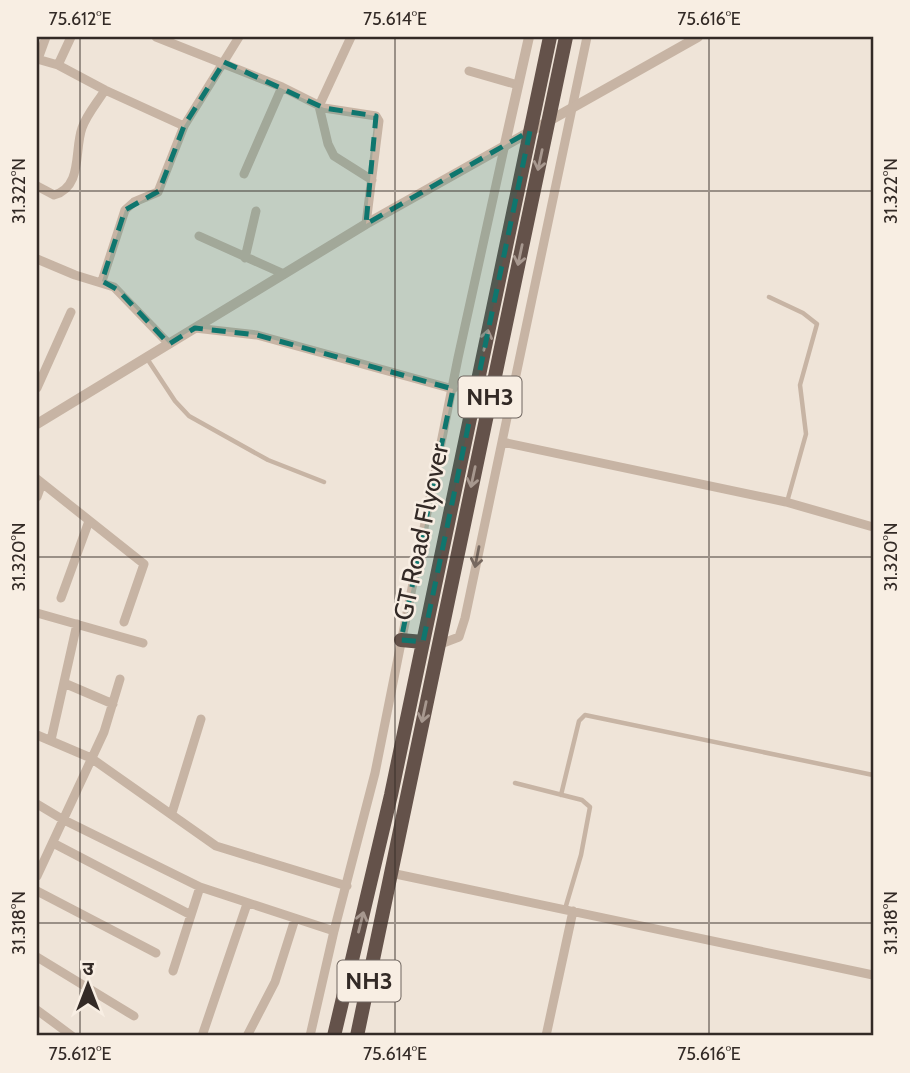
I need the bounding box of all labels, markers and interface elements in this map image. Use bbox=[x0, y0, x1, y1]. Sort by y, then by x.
text: 75.612°E bbox=[48, 8, 112, 30]
text: 75.614°E bbox=[363, 8, 427, 30]
text: 75.616°E bbox=[677, 8, 741, 30]
one-way arrow bbox=[533, 148, 547, 171]
text: 31.322°N bbox=[8, 158, 30, 224]
text: 31.322°N bbox=[880, 158, 902, 224]
one-way arrow bbox=[513, 243, 527, 266]
one-way arrow bbox=[479, 329, 493, 352]
road number: NH3 bbox=[458, 376, 522, 418]
street label: GT Road Flyover bbox=[387, 440, 456, 623]
one-way arrow bbox=[466, 465, 480, 488]
text: 31.320°N bbox=[8, 523, 30, 592]
text: 31.320°N bbox=[880, 523, 902, 592]
one-way arrow bbox=[470, 545, 484, 568]
one-way arrow bbox=[417, 700, 431, 723]
text: 31.318°N bbox=[8, 891, 30, 955]
text: 31.318°N bbox=[880, 891, 902, 955]
one-way arrow bbox=[354, 911, 368, 934]
north arrow bbox=[52, 950, 122, 1020]
text: उ bbox=[82, 957, 94, 980]
road number: NH3 bbox=[338, 960, 400, 1001]
text: 75.612°E bbox=[48, 1043, 112, 1065]
text: 75.614°E bbox=[363, 1043, 427, 1065]
text: 75.616°E bbox=[677, 1043, 741, 1065]

